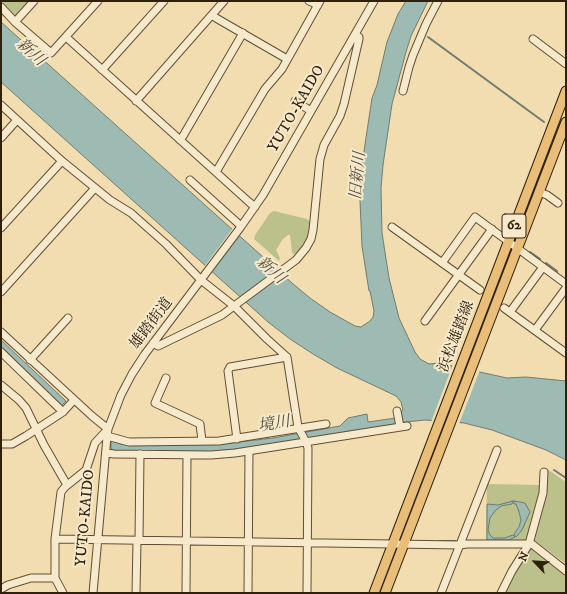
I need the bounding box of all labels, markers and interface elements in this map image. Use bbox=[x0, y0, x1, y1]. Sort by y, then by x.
water label: 新川 bbox=[12, 35, 48, 71]
street label: YUTO-KAIDO bbox=[265, 62, 329, 156]
water label: 旧新川 bbox=[347, 151, 371, 201]
road number: 62 bbox=[502, 214, 526, 238]
water label: 新川 bbox=[252, 253, 288, 289]
street label: 雄踏街道 bbox=[127, 295, 177, 353]
street label: 浜松雄踏線 bbox=[435, 299, 479, 375]
water label: 境川 bbox=[257, 413, 291, 437]
street label: YUTO-KAIDO bbox=[73, 469, 99, 567]
north arrow bbox=[515, 542, 555, 582]
text: N bbox=[516, 550, 532, 564]

